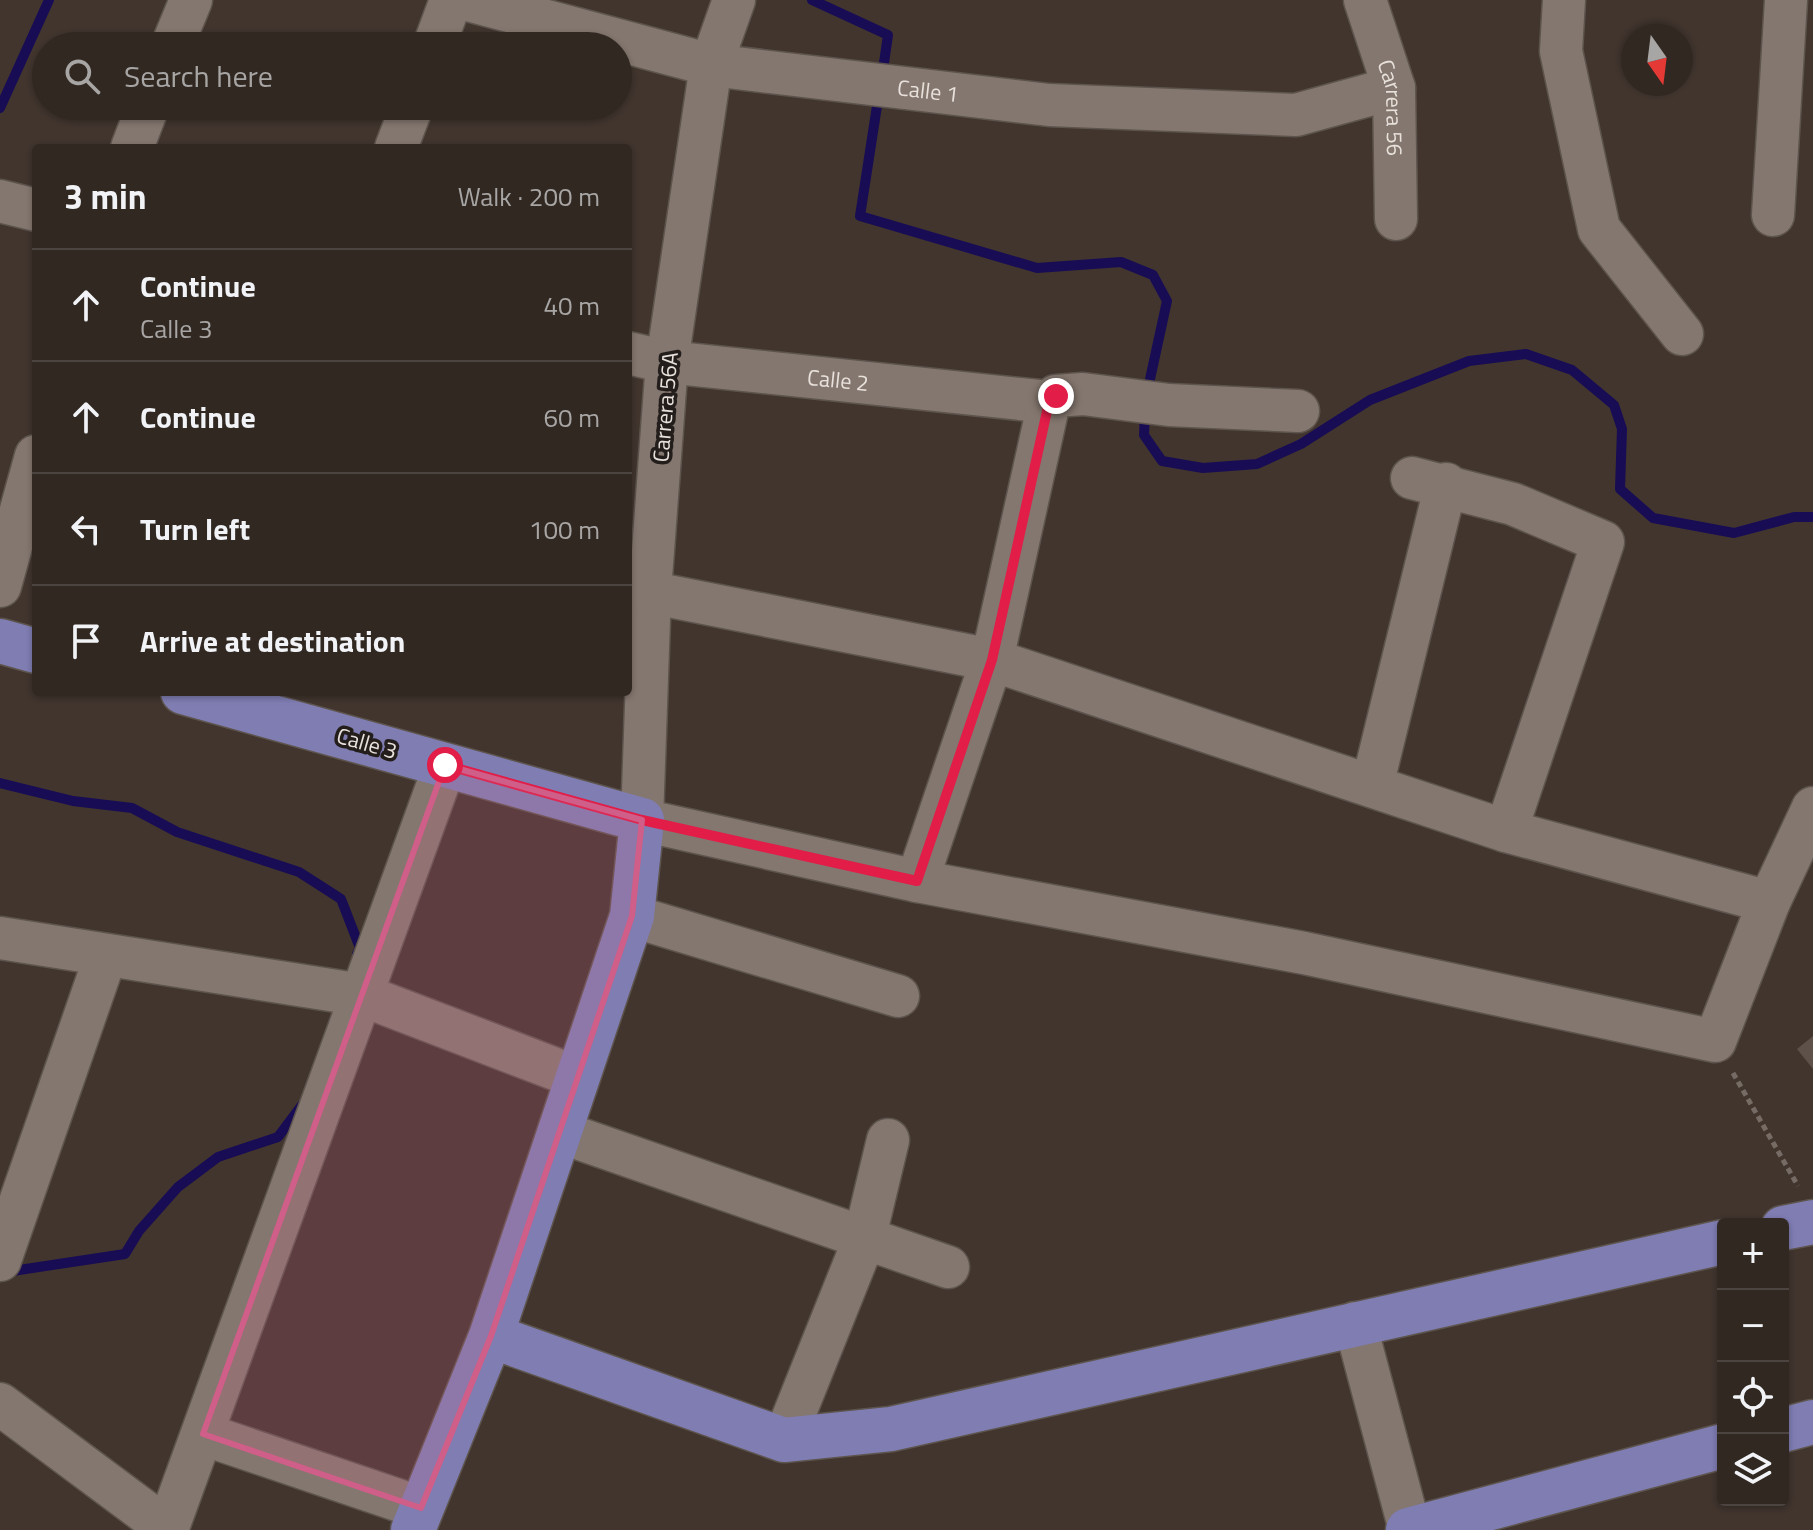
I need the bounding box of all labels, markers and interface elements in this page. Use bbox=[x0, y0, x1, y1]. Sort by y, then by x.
north arrow bbox=[1621, 24, 1693, 96]
search box bbox=[32, 32, 632, 120]
text: Search here bbox=[124, 53, 273, 99]
icon: search bbox=[60, 54, 104, 98]
street label: Carrera 56 bbox=[1369, 55, 1412, 156]
street label: Calle 1 bbox=[895, 70, 960, 111]
text: 3 min bbox=[64, 170, 147, 222]
text: Walk · 200 m bbox=[458, 177, 600, 216]
text: Continue bbox=[140, 263, 256, 309]
icon: ahead bbox=[64, 283, 108, 327]
text: 40 m bbox=[543, 286, 600, 325]
text: Calle 3 bbox=[140, 309, 213, 348]
street label: Carrera 56A bbox=[643, 351, 687, 463]
street label: Calle 2 bbox=[806, 360, 870, 400]
route end bbox=[1038, 378, 1074, 414]
text: Continue bbox=[140, 394, 256, 440]
icon: ahead bbox=[64, 395, 108, 439]
text: 60 m bbox=[543, 398, 600, 437]
text: Turn left bbox=[140, 506, 250, 552]
icon: left bbox=[64, 507, 108, 551]
text: 100 m bbox=[529, 510, 600, 549]
text: Arrive at destination bbox=[140, 618, 405, 664]
icon: arrive bbox=[64, 619, 108, 663]
street label: Calle 3 bbox=[333, 718, 401, 768]
route start bbox=[427, 747, 463, 783]
map controls bbox=[1717, 1218, 1789, 1506]
button: + bbox=[1717, 1218, 1789, 1290]
button: − bbox=[1717, 1290, 1789, 1362]
button: locate bbox=[1717, 1362, 1789, 1434]
button: layers bbox=[1717, 1434, 1789, 1506]

